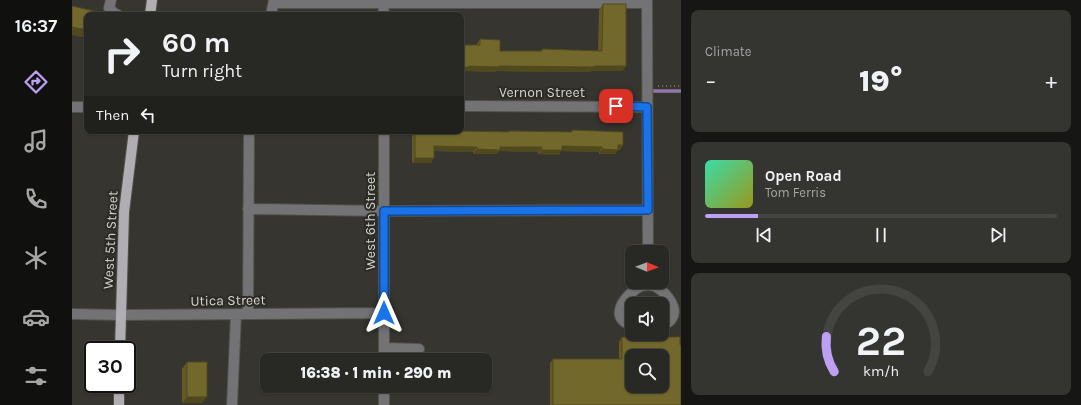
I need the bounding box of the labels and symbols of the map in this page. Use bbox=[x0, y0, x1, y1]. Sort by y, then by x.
street label: Vernon Street bbox=[499, 84, 585, 101]
pin bbox=[599, 89, 633, 123]
street label: West 6th Street bbox=[362, 172, 379, 270]
street label: West 5th Street bbox=[99, 190, 122, 290]
north arrow bbox=[625, 245, 669, 289]
street label: Utica Street bbox=[190, 291, 266, 310]
position arrow bbox=[363, 292, 405, 334]
speed limit sign: 30 bbox=[84, 341, 136, 393]

